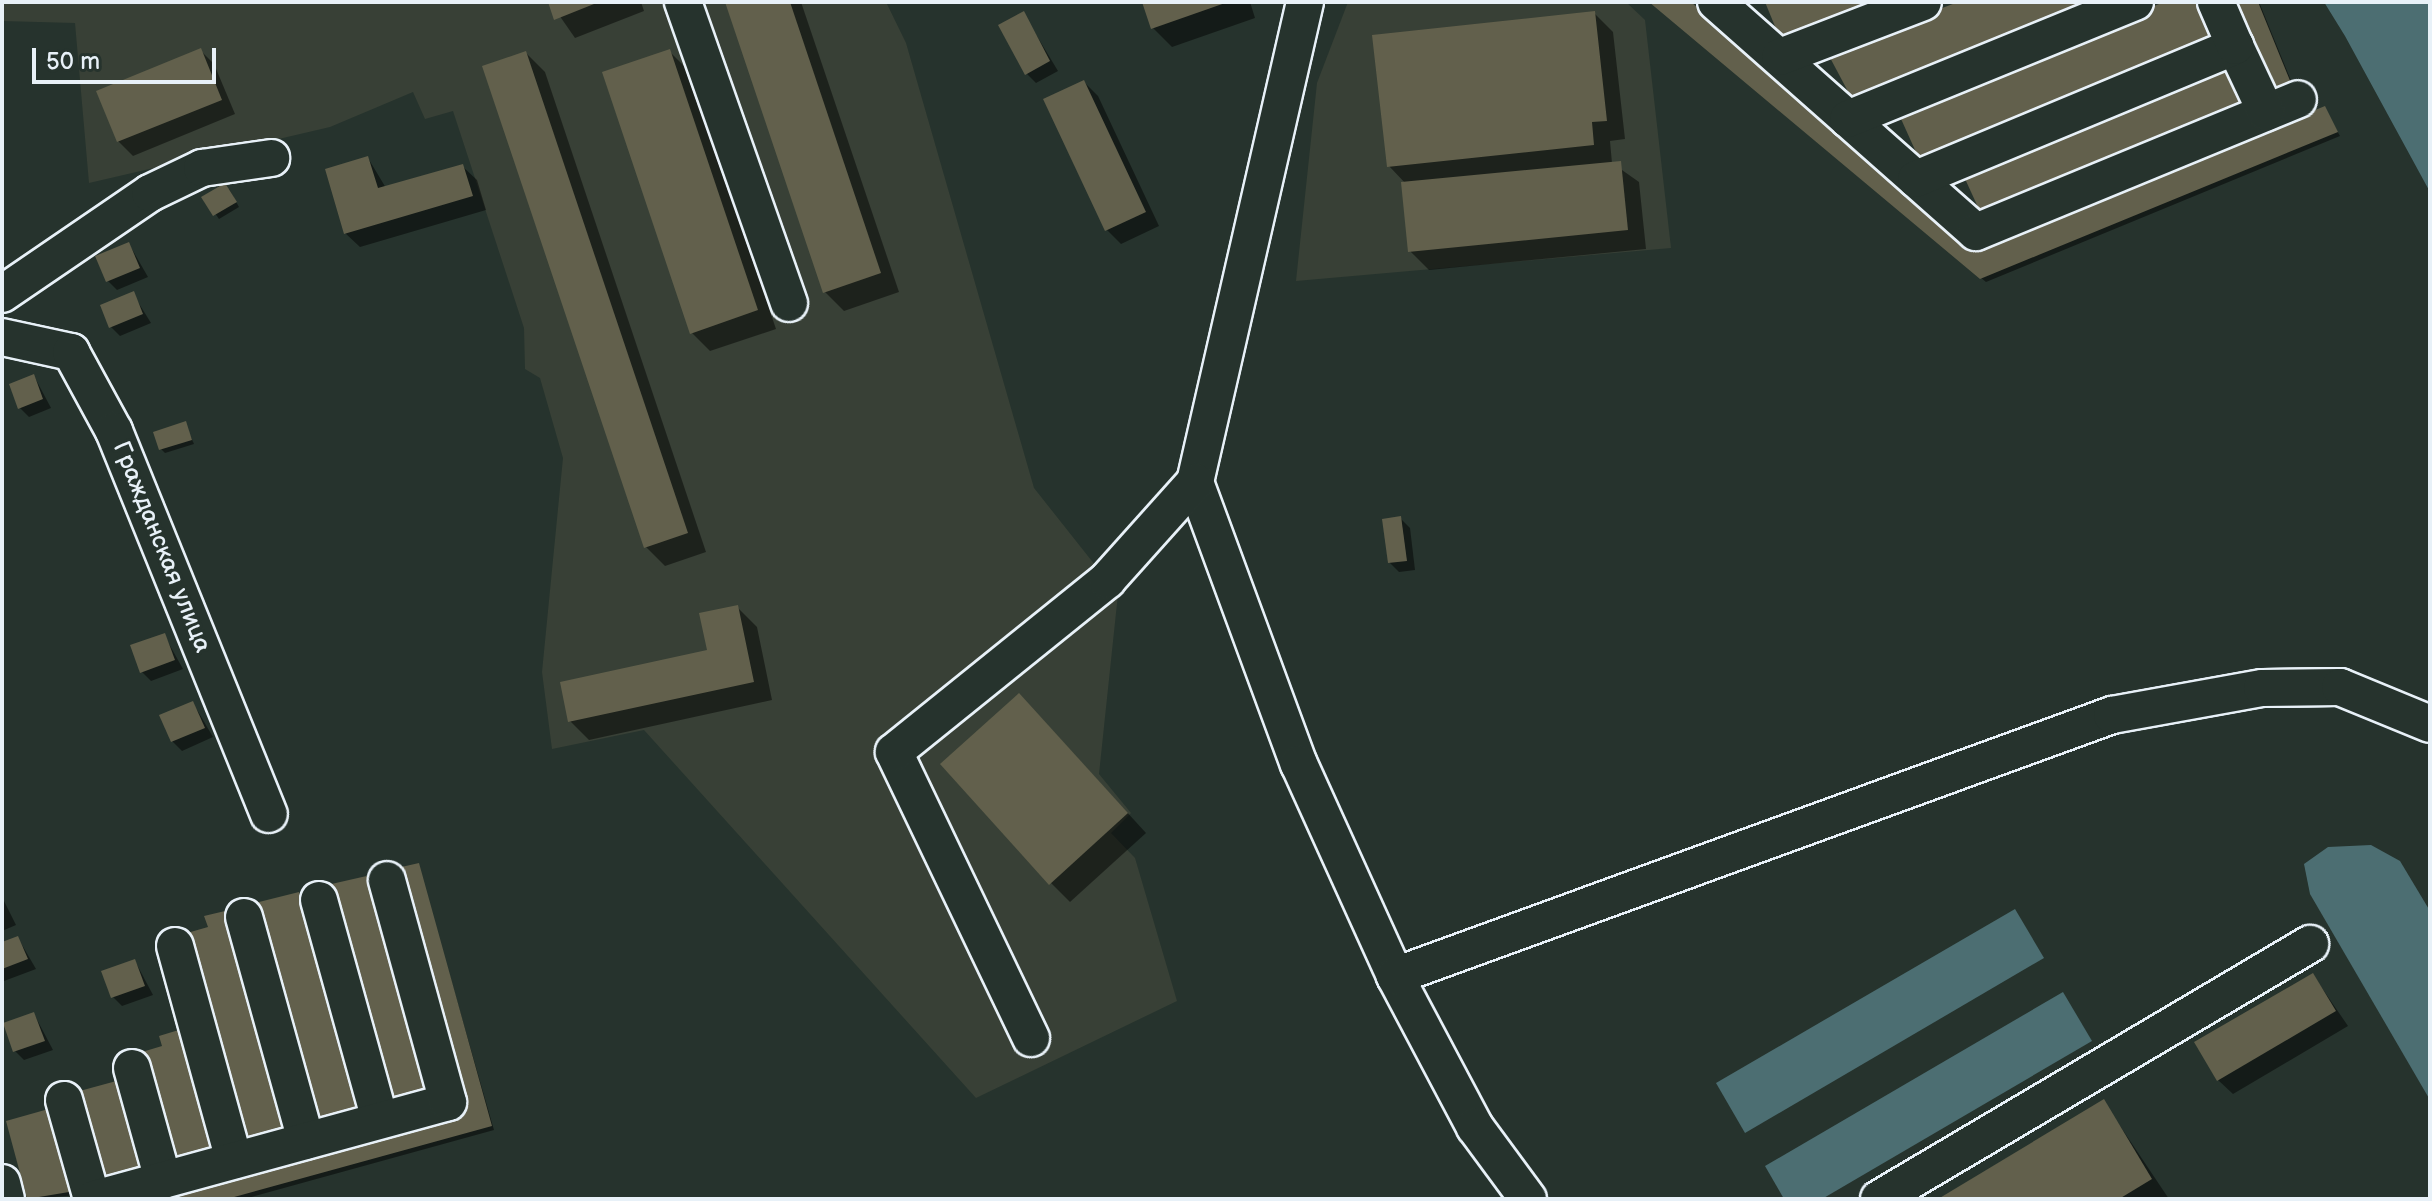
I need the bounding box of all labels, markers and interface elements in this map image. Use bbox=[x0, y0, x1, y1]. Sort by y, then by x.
scale bar bbox=[36, 32, 220, 82]
text: 50 m bbox=[46, 47, 100, 76]
street label: Гражданская улица bbox=[107, 437, 217, 657]

